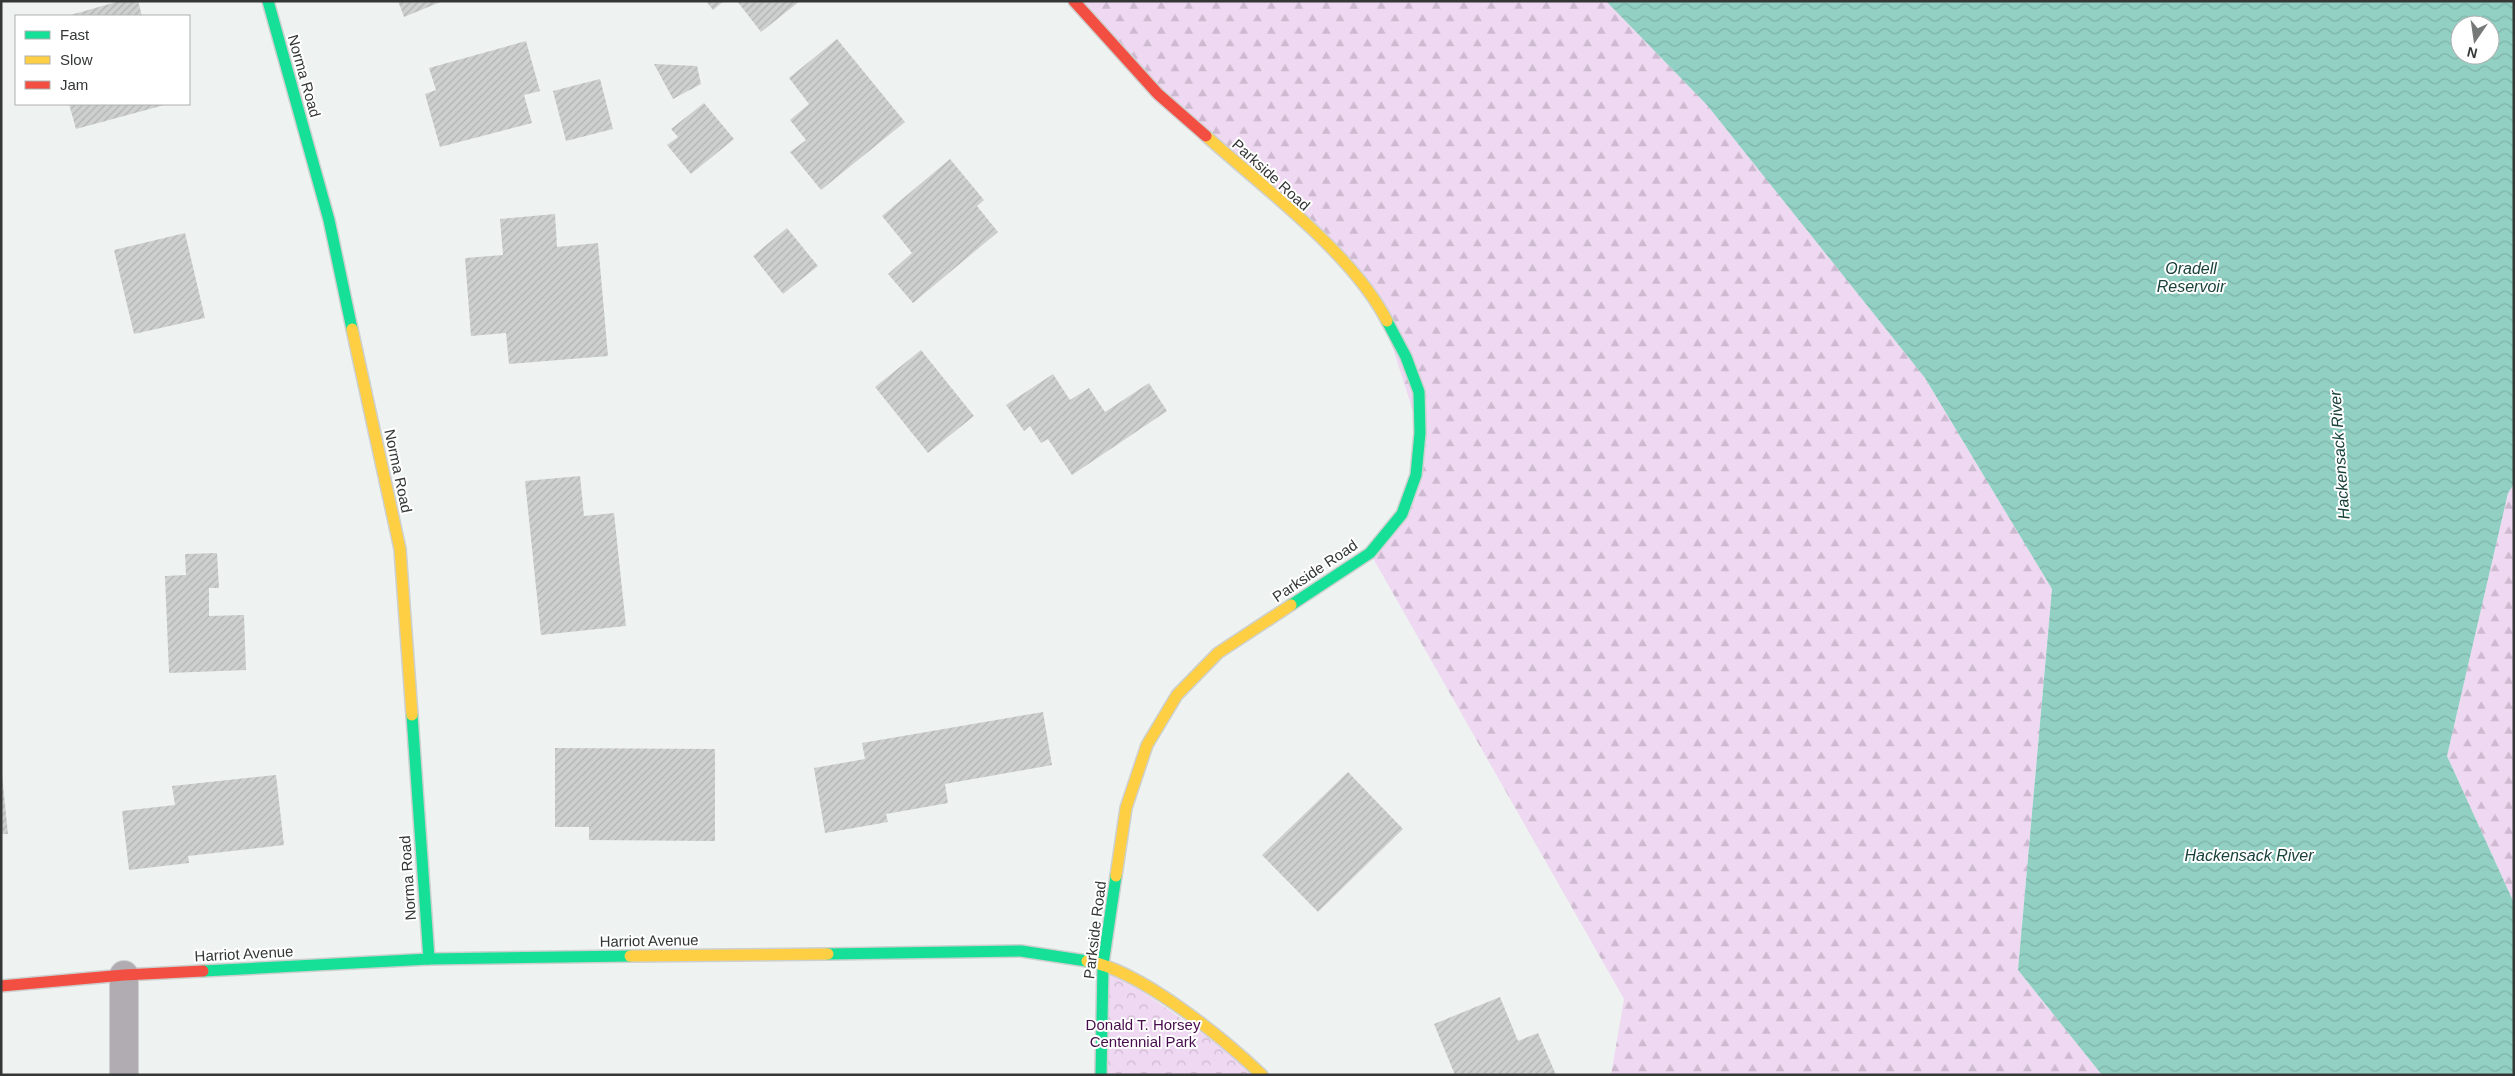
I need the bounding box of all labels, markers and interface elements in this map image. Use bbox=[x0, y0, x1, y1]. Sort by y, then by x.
legend bbox=[15, 15, 190, 105]
north arrow bbox=[2450, 15, 2500, 65]
text: Fast bbox=[60, 26, 90, 43]
street label: Norma Road bbox=[285, 33, 324, 119]
text: N bbox=[2465, 44, 2479, 62]
text: Slow bbox=[60, 51, 93, 68]
text: Jam bbox=[60, 76, 88, 93]
street label: Parkside Road bbox=[1229, 135, 1314, 214]
water label: Oradell Reservoir bbox=[2157, 260, 2226, 295]
water label: Hackensack River bbox=[2326, 389, 2352, 520]
street label: Norma Road bbox=[381, 428, 416, 514]
street label: Parkside Road bbox=[1269, 536, 1360, 605]
street label: Norma Road bbox=[396, 835, 419, 921]
water label: Hackensack River bbox=[2185, 847, 2314, 864]
street label: Parkside Road bbox=[1080, 880, 1109, 980]
street label: Harriot Avenue bbox=[599, 931, 699, 950]
street label: Harriot Avenue bbox=[194, 942, 294, 965]
park label: Donald T. Horsey Centennial Park bbox=[1086, 1016, 1201, 1050]

